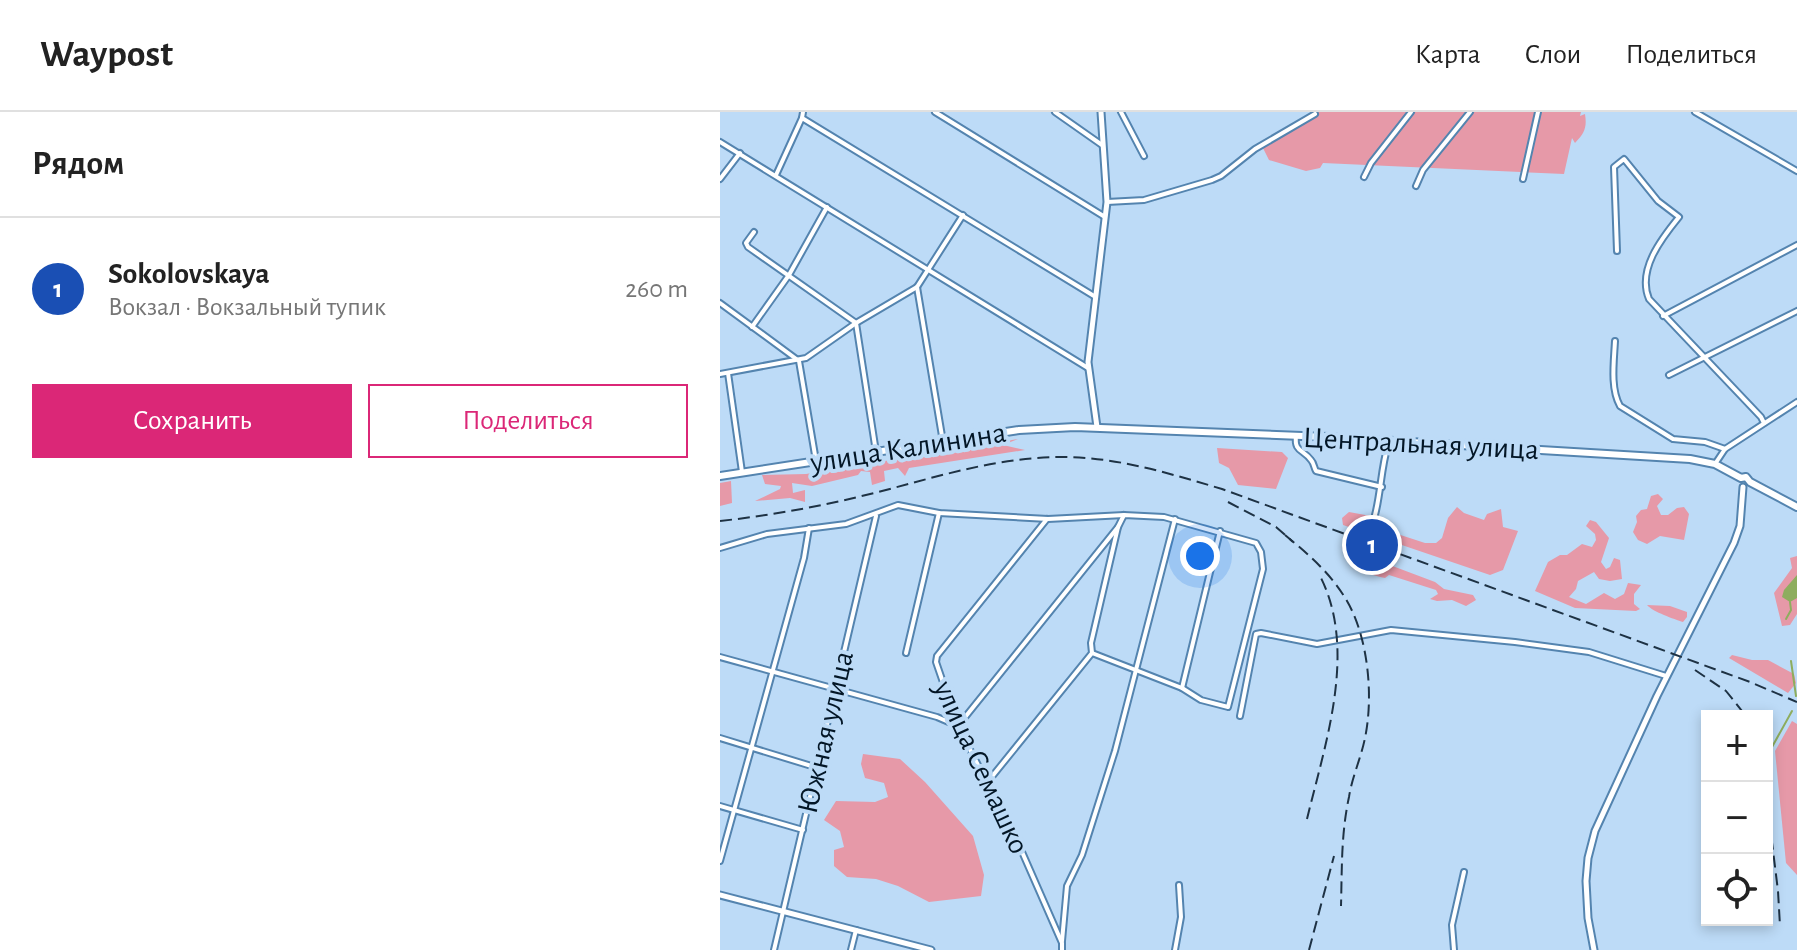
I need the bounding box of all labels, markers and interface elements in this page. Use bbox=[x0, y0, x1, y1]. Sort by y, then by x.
text: Waypost bbox=[40, 36, 173, 74]
text: Карта bbox=[1415, 41, 1481, 69]
text: Слои bbox=[1525, 41, 1581, 69]
text: Поделиться bbox=[1625, 41, 1757, 69]
text: Рядом bbox=[32, 147, 124, 181]
text: Sokolovskaya bbox=[108, 259, 270, 289]
text: 1 bbox=[53, 276, 63, 302]
text: 260 m bbox=[625, 276, 688, 302]
text: Вокзал · Вокзальный тупик bbox=[108, 294, 386, 320]
button: Сохранить bbox=[32, 384, 352, 458]
button: Поделиться bbox=[368, 384, 688, 458]
street label: улица Калинина bbox=[807, 418, 1008, 478]
street label: Центральная улица bbox=[1302, 423, 1540, 465]
pin: 1 bbox=[1346, 515, 1398, 575]
your location bbox=[1180, 536, 1220, 576]
street label: Южная улица bbox=[793, 648, 859, 816]
street label: улица Семашко bbox=[928, 675, 1034, 859]
map controls bbox=[1701, 710, 1773, 926]
button: + bbox=[1701, 710, 1773, 782]
button: − bbox=[1701, 782, 1773, 854]
button: locate bbox=[1701, 854, 1773, 926]

